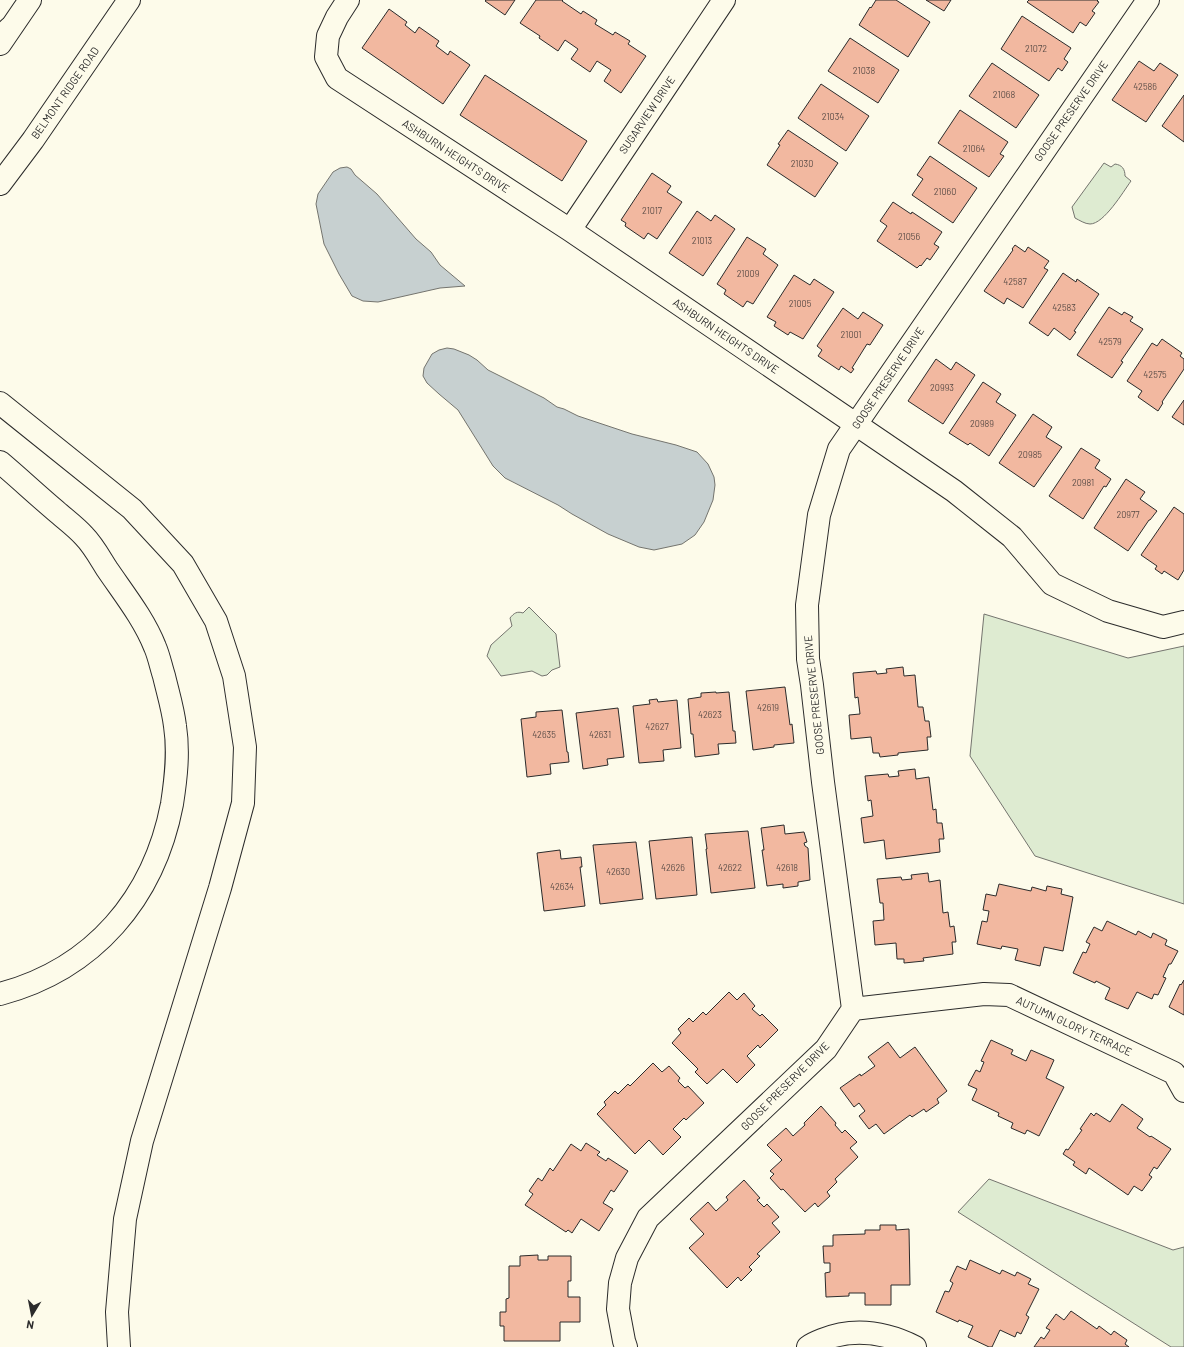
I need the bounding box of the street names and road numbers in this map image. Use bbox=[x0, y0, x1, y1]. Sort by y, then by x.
street label: BELMONT RIDGE ROAD bbox=[28, 44, 101, 141]
street label: GOOSE PRESERVE DRIVE bbox=[1031, 58, 1110, 164]
street label: SUGARVIEW DRIVE bbox=[616, 73, 678, 156]
street label: ASHBURN HEIGHTS DRIVE bbox=[400, 116, 513, 195]
street label: ASHBURN HEIGHTS DRIVE bbox=[671, 295, 782, 376]
street label: GOOSE PRESERVE DRIVE bbox=[849, 324, 927, 431]
street label: GOOSE PRESERVE DRIVE bbox=[801, 634, 826, 755]
street label: AUTUMN GLORY TERRACE bbox=[1014, 993, 1134, 1058]
street label: GOOSE PRESERVE DRIVE bbox=[738, 1038, 832, 1133]

